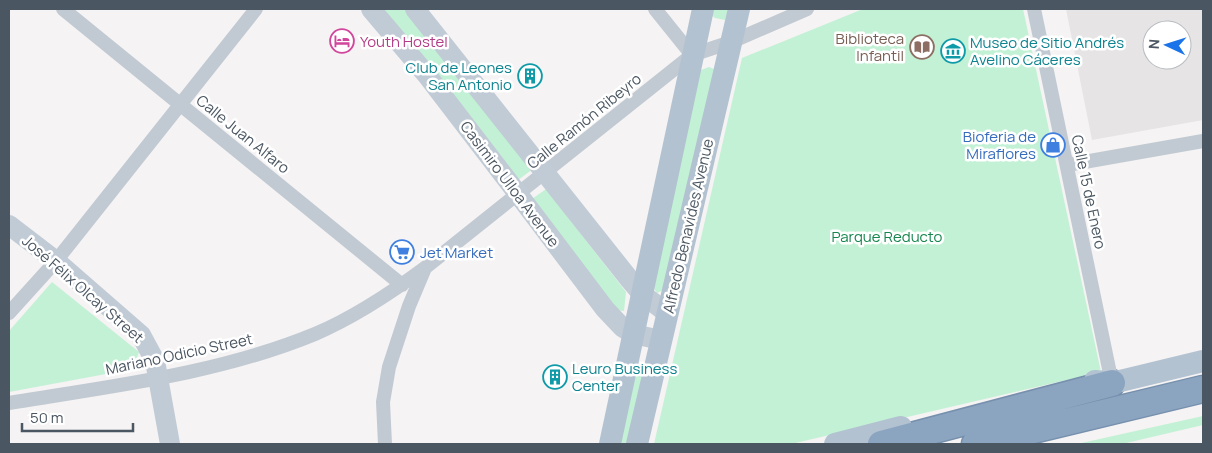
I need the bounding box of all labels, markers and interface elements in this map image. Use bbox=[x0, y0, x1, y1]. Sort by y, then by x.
north arrow bbox=[1142, 20, 1192, 70]
hotel icon: Youth Hostel bbox=[329, 28, 355, 54]
place label: Biblioteca Infantil bbox=[835, 28, 904, 66]
place label: Youth Hostel bbox=[360, 31, 448, 52]
place label: Museo de Sitio Andrés Avelino Cáceres bbox=[970, 32, 1124, 70]
library icon: Biblioteca Infantil bbox=[909, 34, 935, 60]
museum icon: Museo de Sitio Andrés Avelino Cáceres bbox=[940, 38, 966, 64]
text: N bbox=[1144, 38, 1163, 50]
place label: Club de Leones San Antonio bbox=[406, 57, 512, 95]
building icon: Club de Leones San Antonio bbox=[517, 63, 543, 89]
street label: Calle Ramón Ribeyro bbox=[522, 68, 646, 174]
street label: Calle Juan Alfaro bbox=[192, 90, 294, 178]
street label: Casimiro Ulloa Avenue bbox=[456, 117, 565, 252]
place label: Bioferia de Miraflores bbox=[963, 126, 1036, 164]
shop icon: Bioferia de Miraflores bbox=[1040, 132, 1066, 158]
street label: Calle 15 de Enero bbox=[1067, 133, 1111, 251]
street label: Alfredo Benavides Avenue bbox=[658, 136, 718, 315]
park label: Parque Reducto bbox=[832, 226, 943, 247]
street label: José Félix Olcay Street bbox=[18, 230, 148, 348]
supermarket icon: Jet Market bbox=[389, 239, 415, 265]
place label: Jet Market bbox=[420, 242, 493, 263]
street label: Mariano Odicio Street bbox=[104, 328, 254, 380]
place label: Leuro Business Center bbox=[572, 358, 677, 396]
building icon: Leuro Business Center bbox=[542, 364, 568, 390]
scale bar bbox=[22, 400, 134, 432]
text: 50 m bbox=[30, 407, 64, 428]

